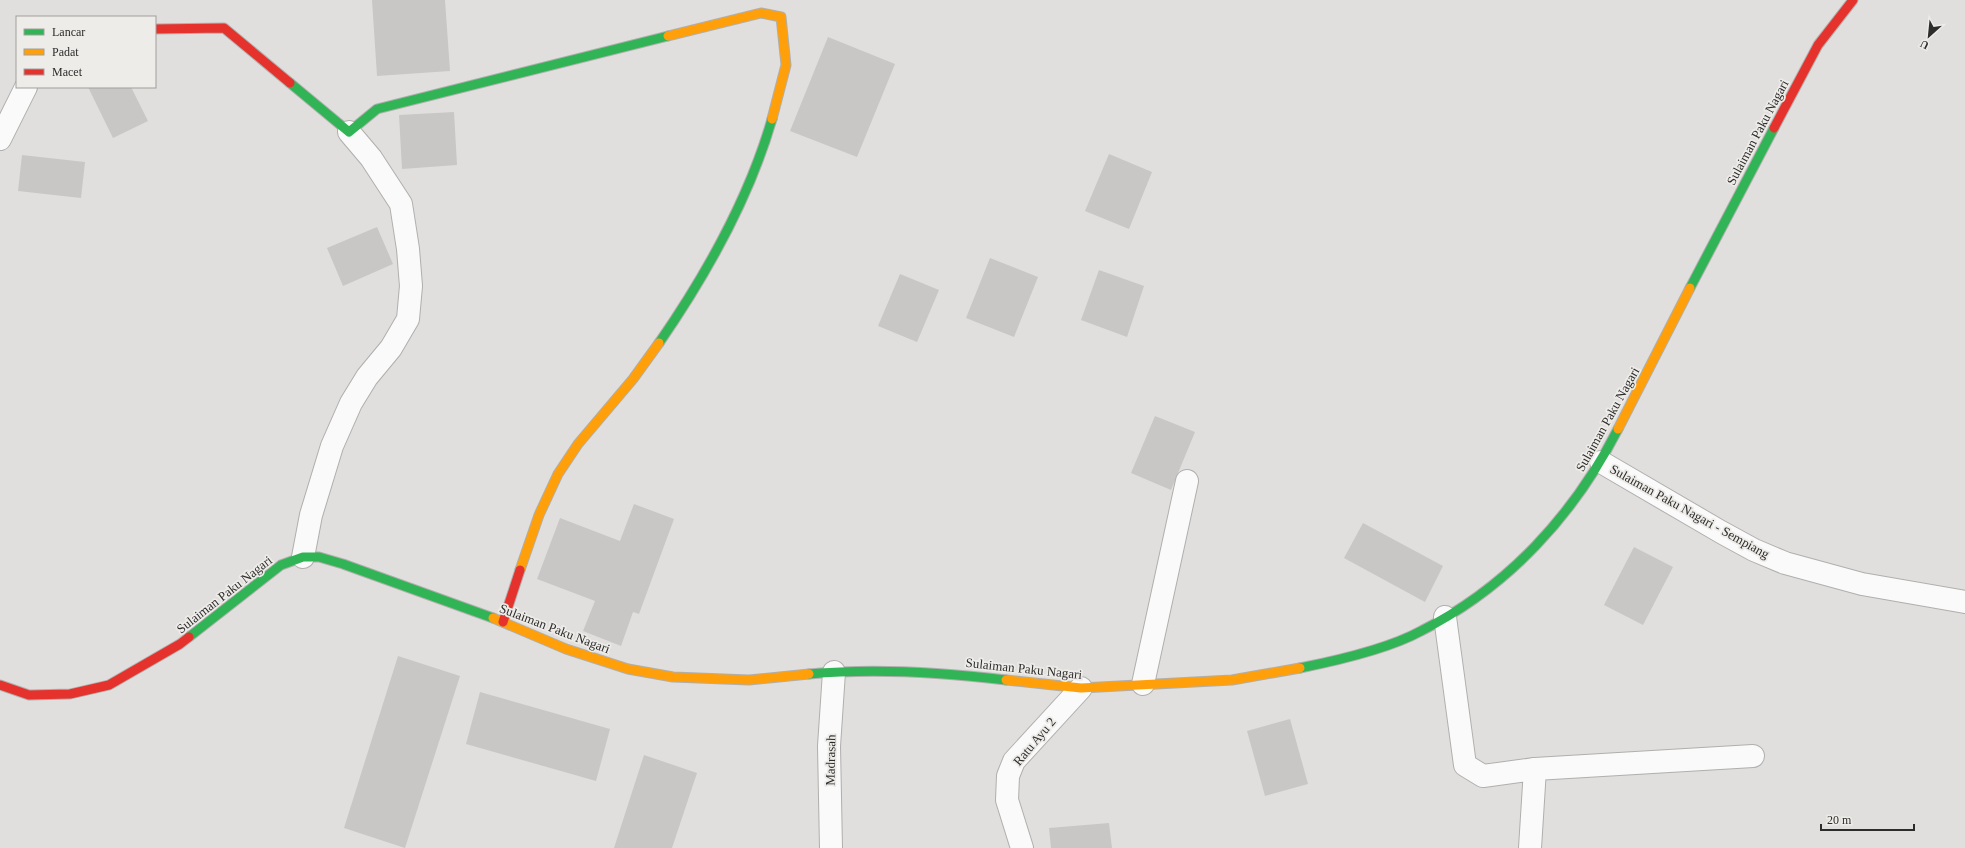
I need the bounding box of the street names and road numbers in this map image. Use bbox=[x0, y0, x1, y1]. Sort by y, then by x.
street label: Sulaiman Paku Nagari bbox=[1723, 77, 1792, 187]
street label: Sulaiman Paku Nagari bbox=[1573, 364, 1643, 474]
street label: Sulaiman Paku Nagari - Sempiang bbox=[1607, 461, 1772, 562]
street label: Sulaiman Paku Nagari bbox=[174, 552, 275, 636]
street label: Sulaiman Paku Nagari bbox=[498, 601, 612, 657]
street label: Sulaiman Paku Nagari bbox=[965, 655, 1083, 682]
street label: Ratu Ayu 2 bbox=[1010, 714, 1059, 768]
street label: Madrasah bbox=[823, 734, 838, 786]

